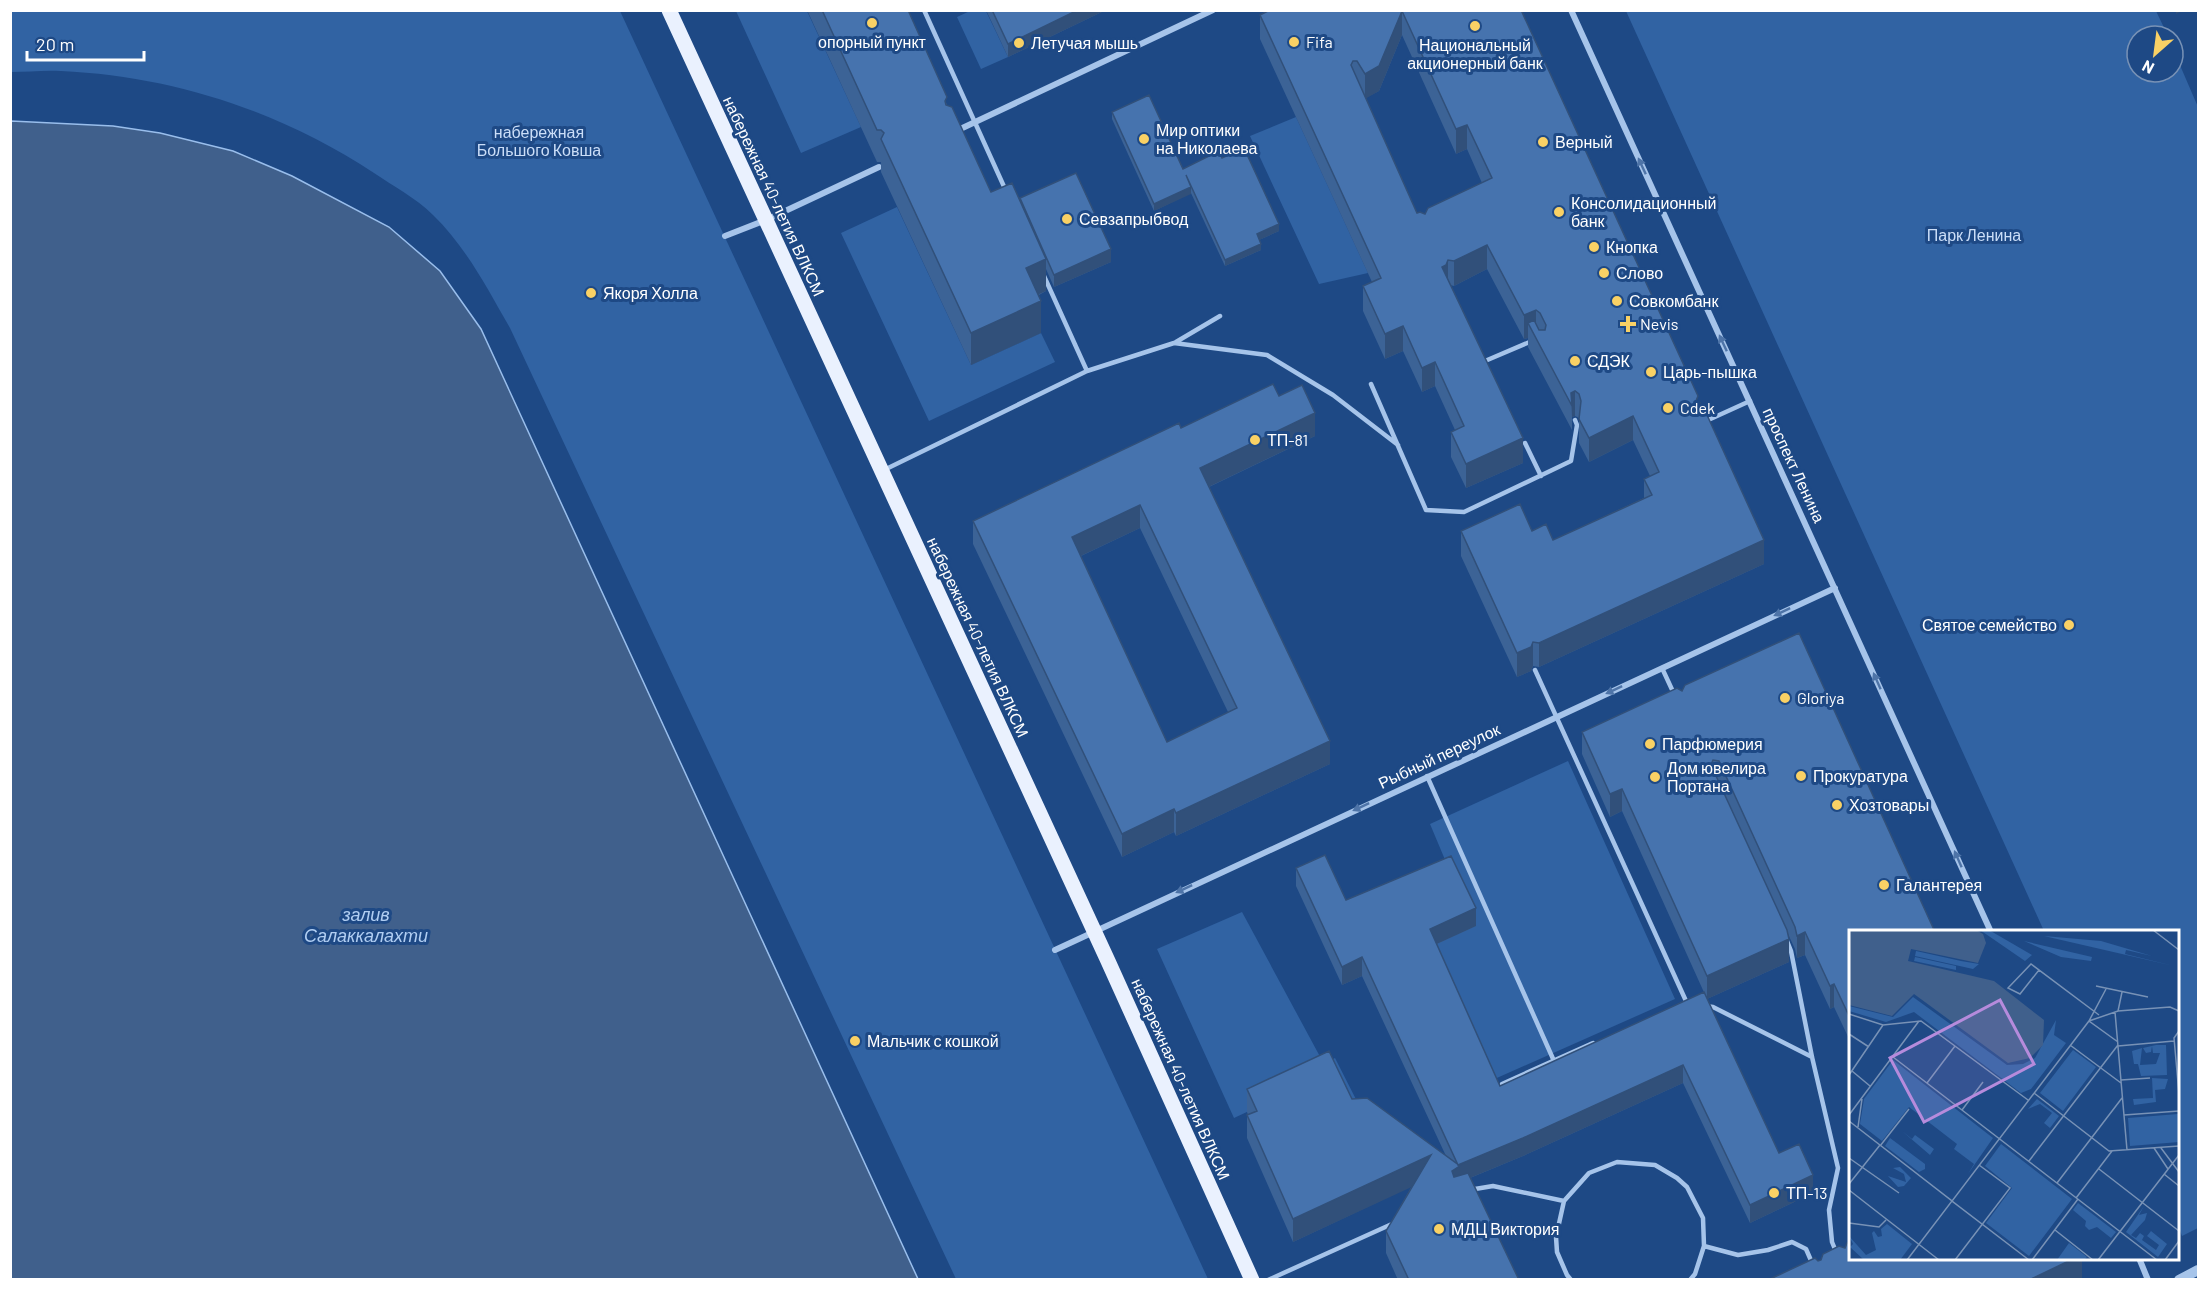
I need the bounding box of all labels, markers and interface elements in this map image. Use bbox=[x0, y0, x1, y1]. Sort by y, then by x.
marker: опорный пункт bbox=[865, 16, 879, 30]
marker: Национальный акционерный банк bbox=[1468, 19, 1482, 33]
scale bar bbox=[27, 24, 144, 62]
north arrow bbox=[2125, 24, 2185, 84]
place label: опорный пункт bbox=[818, 32, 927, 51]
place label: Fifa bbox=[1306, 32, 1333, 51]
text: 20 m bbox=[36, 33, 74, 55]
place label: Летучая мышь bbox=[1031, 33, 1138, 52]
marker: Fifa bbox=[1287, 35, 1301, 49]
place label: Национальный акционерный банк bbox=[1407, 35, 1544, 72]
marker: Летучая мышь bbox=[1012, 36, 1026, 50]
text: N bbox=[2139, 57, 2157, 79]
street label: набережная 40-летия ВЛКСМ bbox=[720, 93, 829, 299]
place label: Мир оптики на Николаева bbox=[1156, 120, 1258, 157]
park label: набережная Большого Ковша bbox=[477, 122, 601, 159]
marker: Мир оптики на Николаева bbox=[1137, 132, 1151, 146]
place label: Верный bbox=[1555, 132, 1613, 151]
marker: Верный bbox=[1536, 135, 1550, 149]
one-way arrow bbox=[1637, 157, 1647, 175]
place label: Консолидационный банк bbox=[1571, 193, 1716, 230]
marker: Консолидационный банк bbox=[1552, 205, 1566, 219]
place label: Севзапрыбвод bbox=[1079, 209, 1189, 228]
marker: Севзапрыбвод bbox=[1060, 212, 1074, 226]
park label: Парк Ленина bbox=[1927, 225, 2021, 244]
place label: Кнопка bbox=[1606, 237, 1658, 256]
marker: Кнопка bbox=[1587, 240, 1601, 254]
place label: Слово bbox=[1616, 263, 1663, 282]
marker: Слово bbox=[1597, 266, 1611, 280]
place label: Якоря Холла bbox=[603, 283, 698, 302]
marker: Якоря Холла bbox=[584, 286, 598, 300]
place label: Совкомбанк bbox=[1629, 291, 1719, 310]
marker: Совкомбанк bbox=[1610, 294, 1624, 308]
place label: Nevis bbox=[1640, 314, 1679, 333]
marker: Nevis bbox=[1621, 317, 1635, 331]
one-way arrow bbox=[1719, 335, 1728, 352]
place label: СДЭК bbox=[1587, 351, 1631, 370]
marker: СДЭК bbox=[1568, 354, 1582, 368]
place label: Царь-пышка bbox=[1663, 362, 1757, 381]
marker: Царь-пышка bbox=[1644, 365, 1658, 379]
place label: Cdek bbox=[1680, 398, 1715, 417]
marker: Cdek bbox=[1661, 401, 1675, 415]
street label: проспект Ленина bbox=[1760, 404, 1829, 525]
place label: ТП-81 bbox=[1267, 430, 1308, 449]
marker: ТП-81 bbox=[1248, 433, 1262, 447]
street label: набережная 40-летия ВЛКСМ bbox=[924, 534, 1033, 740]
one-way arrow bbox=[1773, 608, 1790, 617]
place label: Святое семейство bbox=[1922, 615, 2057, 634]
marker: Святое семейство bbox=[2062, 618, 2076, 632]
one-way arrow bbox=[1873, 673, 1882, 690]
one-way arrow bbox=[1605, 686, 1622, 695]
place label: Gloriya bbox=[1797, 688, 1845, 707]
marker: Gloriya bbox=[1778, 691, 1792, 705]
street label: Рыбный переулок bbox=[1375, 719, 1504, 792]
place label: Парфюмерия bbox=[1662, 734, 1763, 753]
marker: Парфюмерия bbox=[1643, 737, 1657, 751]
place label: Дом ювелира Портана bbox=[1667, 758, 1766, 795]
place label: Прокуратура bbox=[1813, 766, 1908, 785]
marker: Прокуратура bbox=[1794, 769, 1808, 783]
marker: Дом ювелира Портана bbox=[1648, 770, 1662, 784]
place label: Хозтовары bbox=[1849, 795, 1929, 814]
marker: Хозтовары bbox=[1830, 798, 1844, 812]
one-way arrow bbox=[1352, 803, 1369, 812]
one-way arrow bbox=[1953, 850, 1963, 868]
place label: Галантерея bbox=[1896, 875, 1982, 894]
marker: Галантерея bbox=[1877, 878, 1891, 892]
one-way arrow bbox=[1175, 885, 1192, 894]
water label: залив Салаккалахти bbox=[304, 903, 428, 946]
inset map bbox=[1849, 930, 2179, 1260]
street label: набережная 40-летия ВЛКСМ bbox=[1128, 975, 1235, 1182]
place label: Мальчик с кошкой bbox=[867, 1031, 999, 1050]
marker: Мальчик с кошкой bbox=[848, 1034, 862, 1048]
place label: ТП-13 bbox=[1786, 1183, 1827, 1202]
marker: ТП-13 bbox=[1767, 1186, 1781, 1200]
place label: МДЦ Виктория bbox=[1451, 1219, 1560, 1238]
marker: МДЦ Виктория bbox=[1432, 1222, 1446, 1236]

